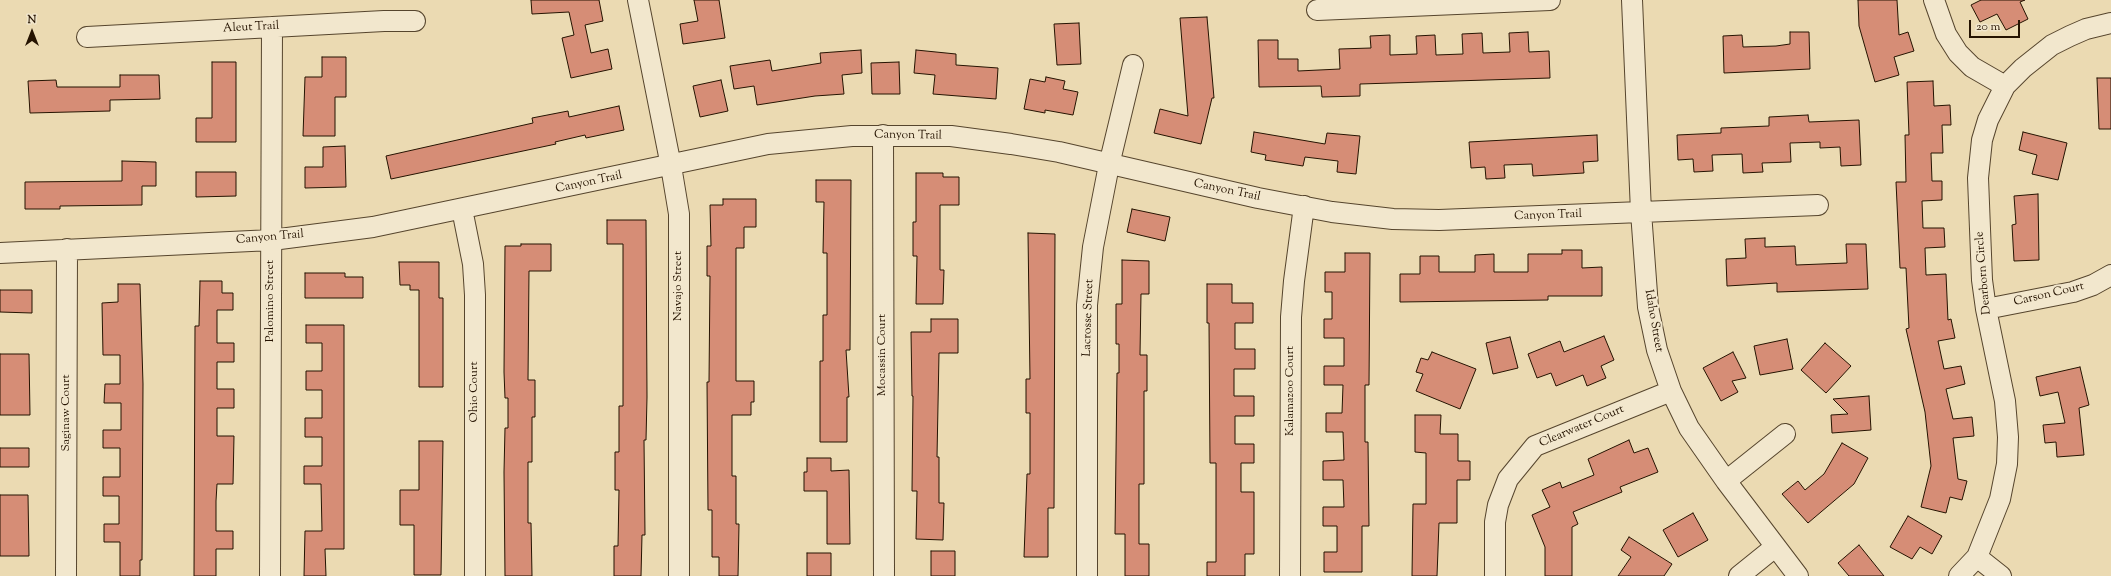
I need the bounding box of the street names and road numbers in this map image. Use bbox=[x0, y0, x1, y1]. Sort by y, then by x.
street label: Aleut Trail bbox=[223, 19, 279, 37]
street label: Canyon Trail bbox=[874, 128, 942, 144]
street label: Canyon Trail bbox=[554, 169, 624, 197]
street label: Canyon Trail bbox=[1192, 177, 1262, 205]
street label: Canyon Trail bbox=[1514, 208, 1582, 224]
street label: Canyon Trail bbox=[236, 228, 304, 248]
street label: Dearborn Circle bbox=[1973, 231, 1995, 315]
street label: Navajo Street bbox=[672, 251, 686, 321]
street label: Palomino Street bbox=[264, 260, 278, 342]
street label: Lacrosse Street bbox=[1080, 279, 1098, 357]
street label: Carson Court bbox=[2012, 280, 2086, 310]
street label: Idaho Street bbox=[1640, 289, 1666, 353]
street label: Mocassin Court bbox=[876, 314, 890, 396]
street label: Kalamazoo Court bbox=[1284, 346, 1298, 436]
street label: Ohio Court bbox=[468, 361, 482, 423]
street label: Saginaw Court bbox=[60, 374, 74, 452]
street label: Clearwater Court bbox=[1537, 403, 1627, 451]

